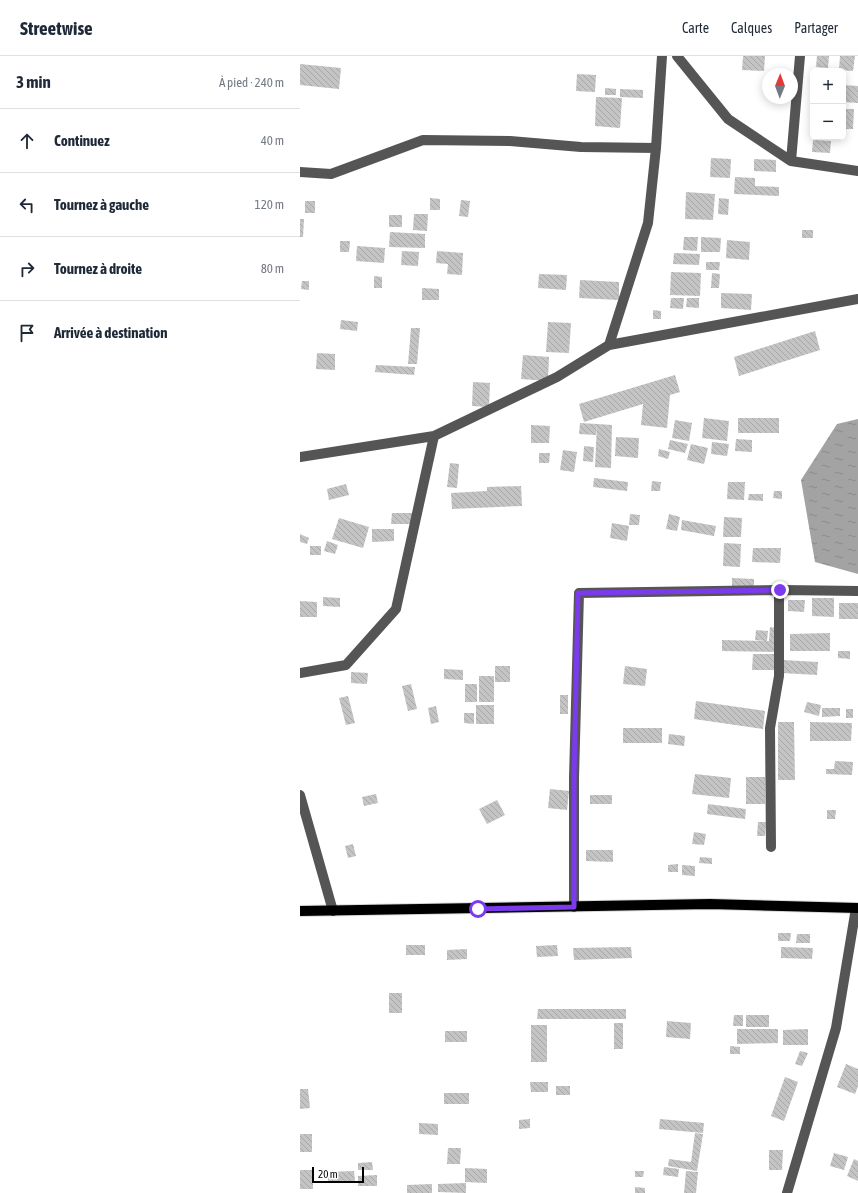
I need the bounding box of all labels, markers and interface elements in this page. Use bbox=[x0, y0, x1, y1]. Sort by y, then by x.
text: Streetwise bbox=[20, 17, 93, 39]
text: Carte bbox=[682, 20, 709, 36]
text: Calques bbox=[731, 20, 772, 36]
text: Partager bbox=[794, 20, 838, 36]
north arrow bbox=[762, 68, 798, 104]
map controls bbox=[810, 68, 846, 140]
button: + bbox=[810, 68, 846, 104]
text: 3 min bbox=[16, 72, 51, 92]
text: À pied · 240 m bbox=[219, 75, 284, 90]
button: − bbox=[810, 104, 846, 140]
icon: ahead bbox=[16, 130, 38, 152]
text: Continuez bbox=[54, 132, 110, 149]
text: 40 m bbox=[261, 133, 284, 148]
icon: left bbox=[16, 194, 38, 216]
text: Tournez à gauche bbox=[54, 196, 149, 213]
text: 120 m bbox=[255, 197, 284, 212]
icon: right bbox=[16, 258, 38, 280]
text: Tournez à droite bbox=[54, 260, 142, 277]
text: 80 m bbox=[261, 261, 284, 276]
icon: arrive bbox=[16, 322, 38, 344]
text: Arrivée à destination bbox=[54, 324, 168, 341]
route end bbox=[771, 581, 789, 599]
route start bbox=[469, 900, 487, 918]
scale bar bbox=[312, 1165, 364, 1184]
text: 20 m bbox=[318, 1168, 338, 1180]

